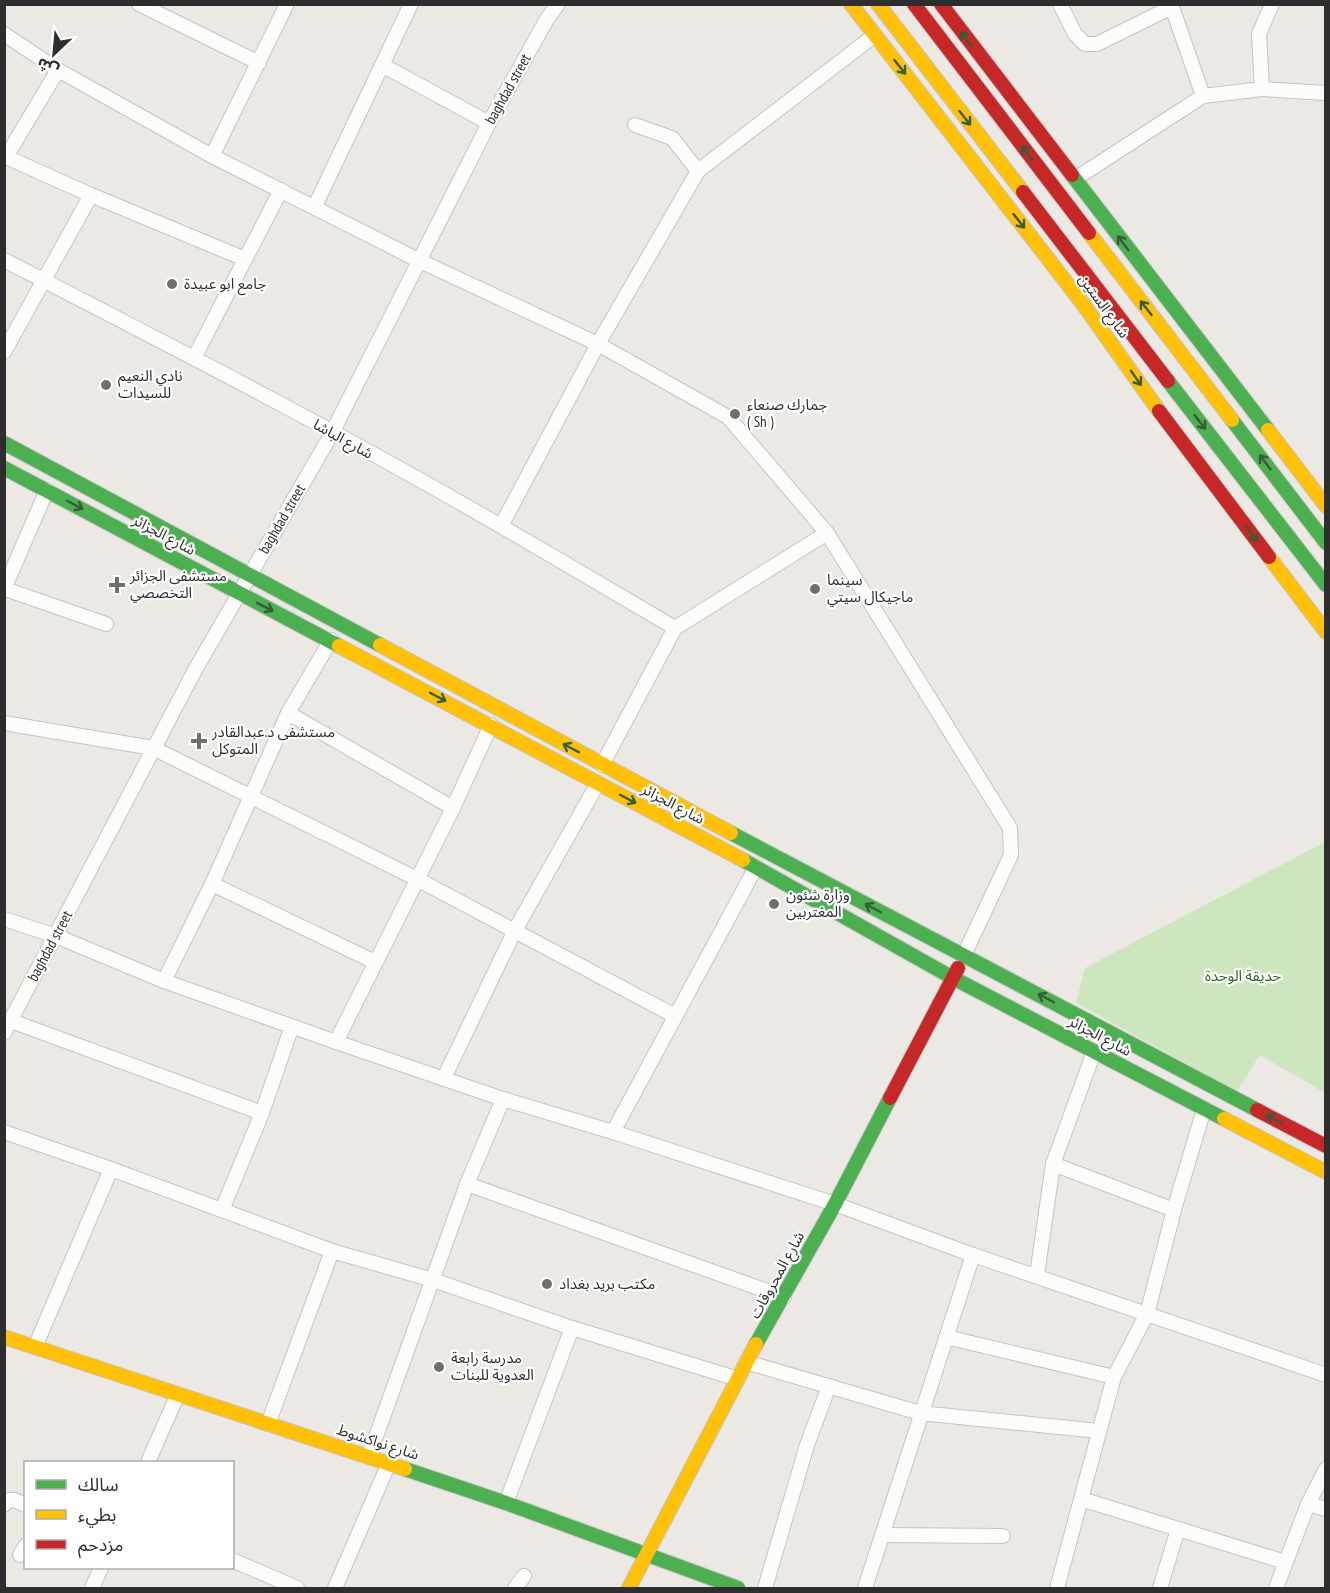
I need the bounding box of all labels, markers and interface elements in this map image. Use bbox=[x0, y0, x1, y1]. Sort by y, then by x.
north arrow bbox=[24, 24, 84, 84]
one-way arrow bbox=[960, 31, 972, 47]
street label: baghdad street bbox=[480, 50, 535, 127]
text: ش bbox=[33, 54, 62, 81]
one-way arrow bbox=[893, 59, 906, 75]
one-way arrow bbox=[959, 109, 971, 125]
one-way arrow bbox=[1021, 146, 1033, 162]
one-way arrow bbox=[1013, 213, 1025, 229]
one-way arrow bbox=[1117, 236, 1129, 252]
street label: شارع الستين bbox=[1072, 270, 1134, 343]
place label: جامع ابو عبيدة bbox=[184, 274, 267, 296]
marker: جامع ابو عبيدة bbox=[165, 277, 179, 291]
one-way arrow bbox=[1139, 300, 1152, 316]
place label: نادي النعيم للسيدات bbox=[118, 366, 183, 402]
one-way arrow bbox=[1129, 369, 1142, 385]
marker: نادي النعيم للسيدات bbox=[99, 378, 113, 392]
place label: جمارك صنعاء ( Sh ) bbox=[747, 395, 828, 431]
marker: جمارك صنعاء ( Sh ) bbox=[728, 407, 742, 421]
one-way arrow bbox=[1193, 413, 1206, 429]
street label: شارع الباشا bbox=[309, 414, 377, 465]
one-way arrow bbox=[1259, 455, 1271, 471]
street label: baghdad street bbox=[254, 480, 309, 557]
one-way arrow bbox=[65, 500, 83, 511]
street label: شارع الجزائر bbox=[127, 510, 199, 562]
one-way arrow bbox=[1245, 526, 1258, 542]
place label: مستشفى الجزائر التخصصي bbox=[129, 566, 227, 604]
place label: سينما ماجيكال سيتي bbox=[827, 570, 913, 608]
marker: مستشفى الجزائر التخصصي bbox=[108, 576, 126, 594]
marker: سينما ماجيكال سيتي bbox=[808, 582, 822, 596]
one-way arrow bbox=[256, 601, 274, 613]
one-way arrow bbox=[429, 692, 447, 703]
place label: مستشفى د.عبدالقادر المتوكل bbox=[211, 722, 335, 758]
marker: مستشفى د.عبدالقادر المتوكل bbox=[190, 732, 208, 750]
one-way arrow bbox=[562, 742, 580, 753]
street label: شارع الجزائر bbox=[636, 779, 708, 831]
one-way arrow bbox=[619, 794, 637, 805]
place label: وزارة شئون المغتربين bbox=[786, 885, 850, 921]
marker: وزارة شئون المغتربين bbox=[767, 897, 781, 911]
one-way arrow bbox=[865, 901, 883, 913]
street label: baghdad street bbox=[23, 907, 76, 984]
park label: حديقة الوحدة bbox=[1205, 966, 1281, 985]
one-way arrow bbox=[1037, 992, 1055, 1004]
street label: شارع الجزائر bbox=[1063, 1011, 1135, 1063]
one-way arrow bbox=[1266, 1113, 1283, 1125]
street label: شارع المحروقات bbox=[745, 1228, 811, 1323]
place label: مكتب بريد بغداد bbox=[559, 1274, 655, 1293]
marker: مكتب بريد بغداد bbox=[540, 1277, 554, 1291]
place label: مدرسة رابعة العدوية للبنات bbox=[451, 1348, 534, 1384]
marker: مدرسة رابعة العدوية للبنات bbox=[432, 1360, 446, 1374]
street label: شارع نواكشوط bbox=[334, 1419, 422, 1467]
legend bbox=[24, 1461, 234, 1569]
text: سالك bbox=[78, 1473, 119, 1496]
text: بطيء bbox=[78, 1503, 116, 1528]
text: مزدحم bbox=[78, 1533, 123, 1558]

